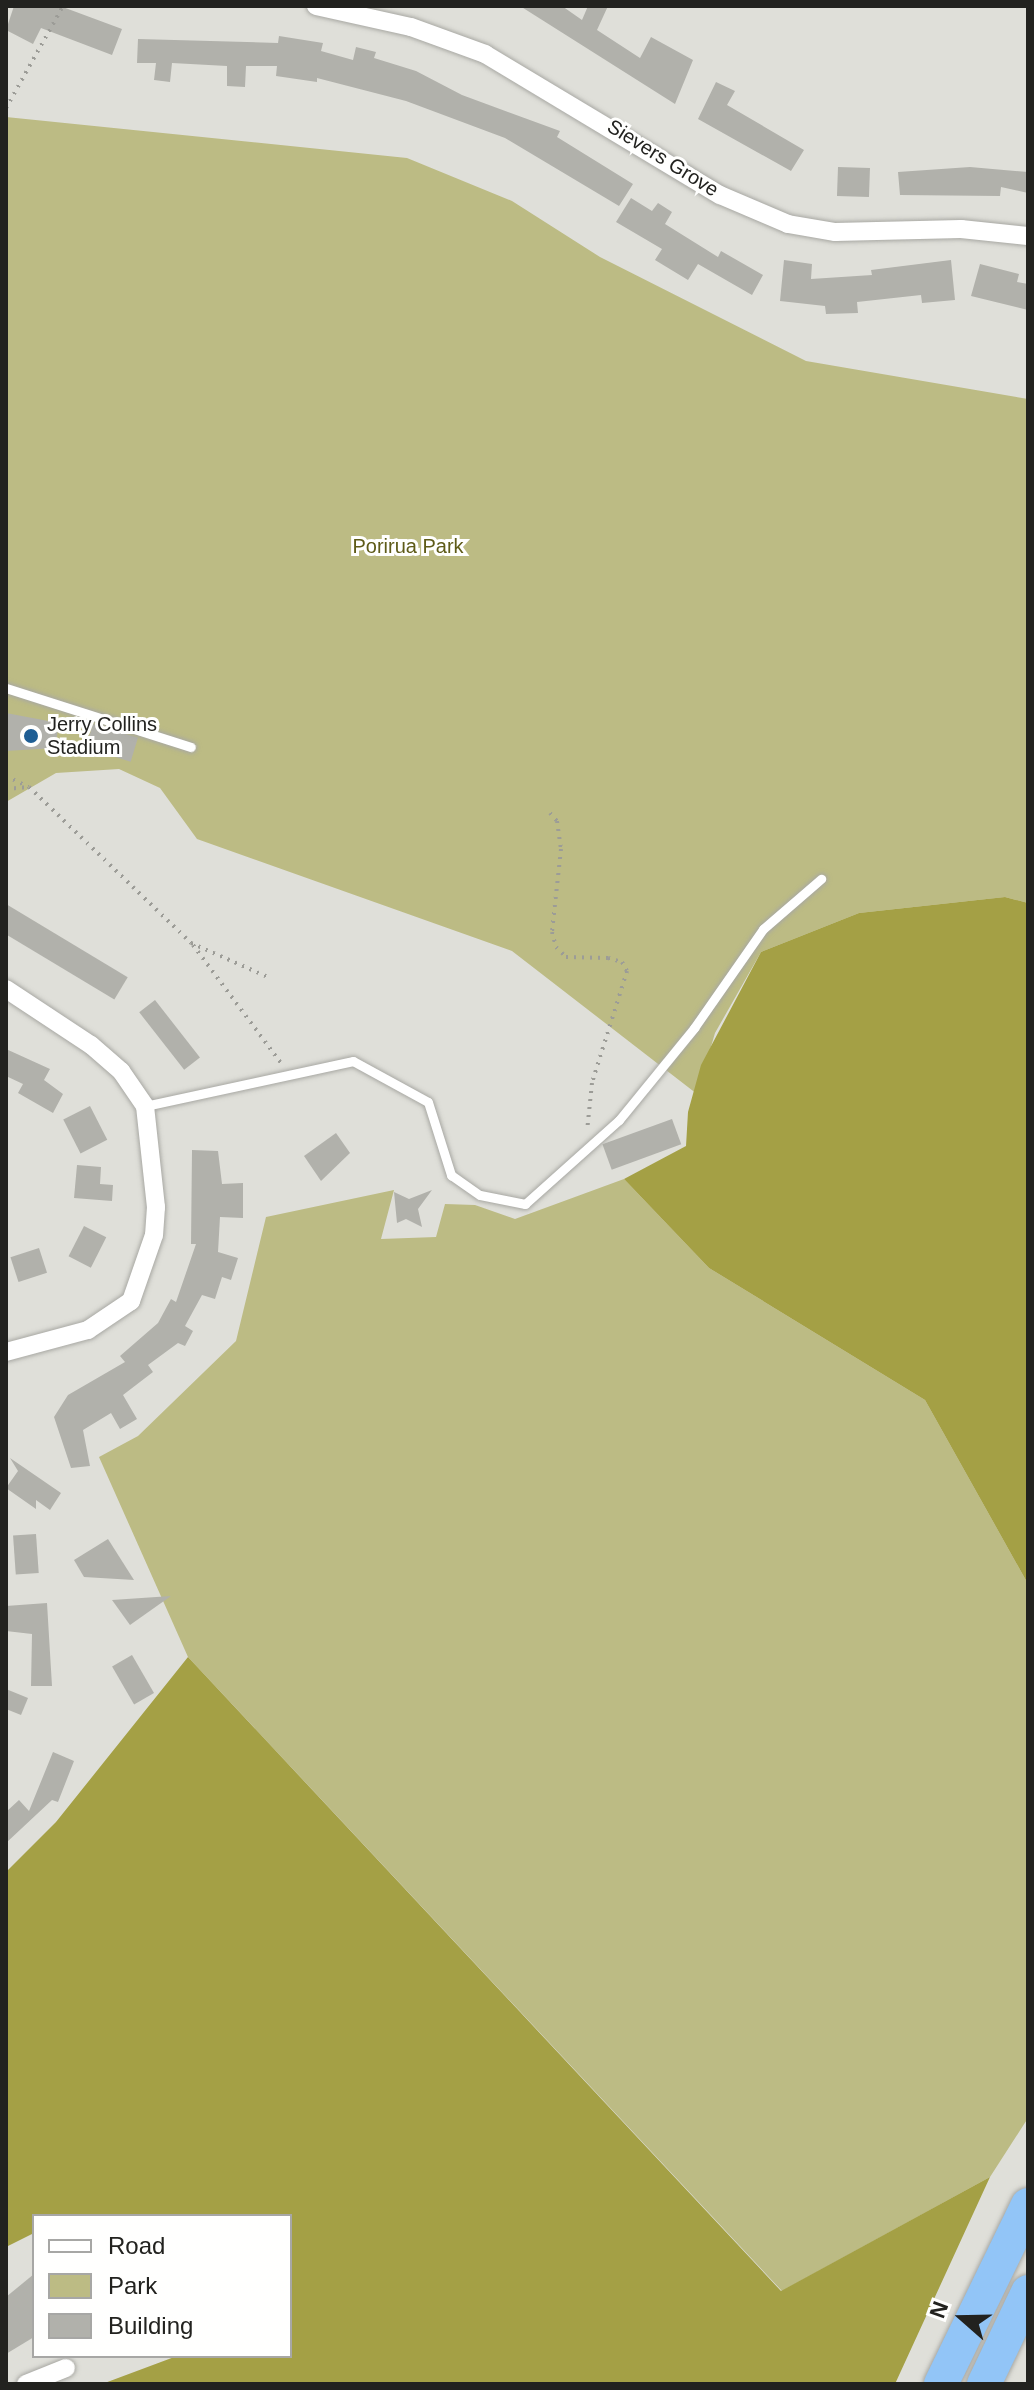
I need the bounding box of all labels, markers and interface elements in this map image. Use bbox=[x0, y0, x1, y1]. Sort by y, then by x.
street label: Sievers Grove bbox=[603, 114, 723, 202]
park label: Porirua Park bbox=[352, 534, 464, 558]
place label: Jerry Collins Stadium bbox=[47, 712, 157, 759]
marker: Jerry Collins Stadium bbox=[22, 727, 40, 745]
legend bbox=[32, 2214, 292, 2358]
text: Road bbox=[108, 2232, 165, 2259]
text: Park bbox=[108, 2272, 157, 2299]
north arrow bbox=[922, 2278, 1002, 2358]
text: N bbox=[925, 2298, 953, 2321]
text: Building bbox=[108, 2312, 193, 2339]

